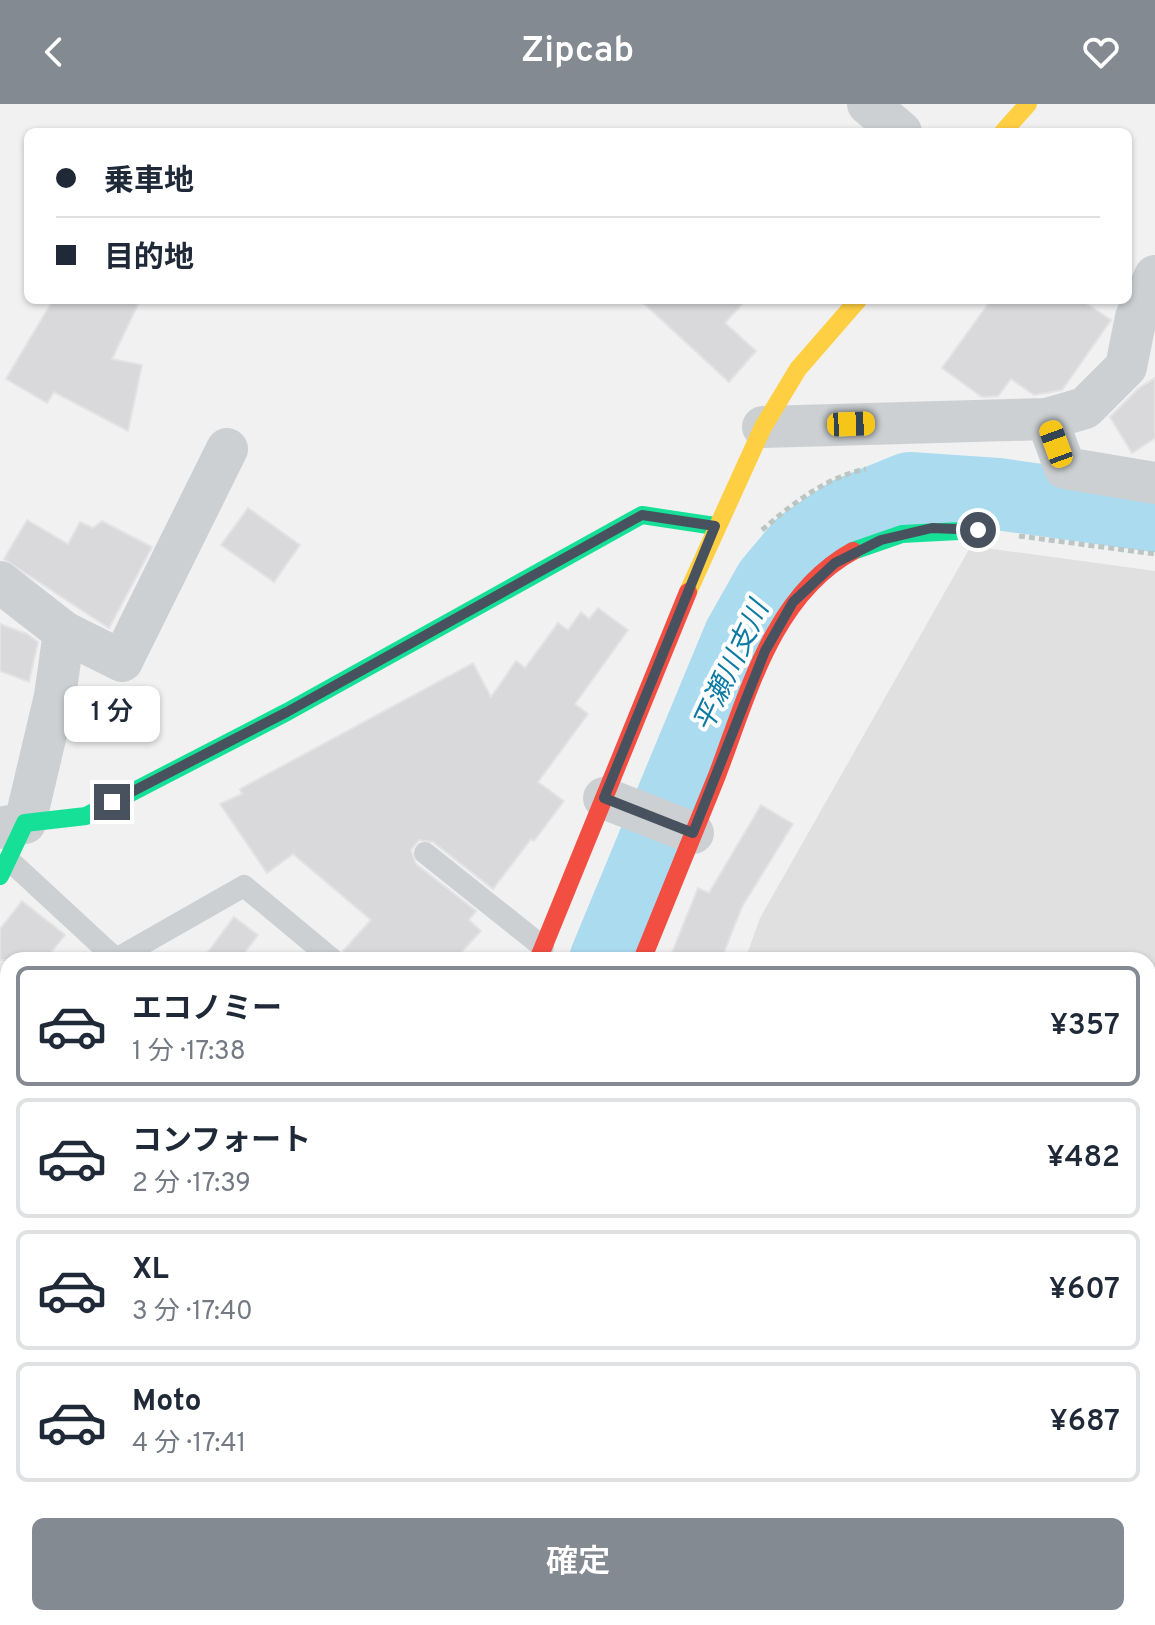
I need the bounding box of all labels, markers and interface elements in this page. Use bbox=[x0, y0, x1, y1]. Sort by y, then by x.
text: Zipcab bbox=[521, 29, 634, 75]
icon: back bbox=[32, 30, 76, 74]
icon: heart bbox=[1079, 30, 1123, 74]
text: 乗車地 bbox=[104, 164, 194, 201]
text: 目的地 bbox=[104, 241, 194, 278]
car bbox=[827, 411, 875, 437]
car bbox=[1037, 417, 1075, 471]
route start bbox=[960, 512, 996, 548]
water label: 平瀬川支川 bbox=[687, 594, 780, 738]
callout: 1 分 bbox=[64, 686, 160, 742]
text: 1 分 bbox=[91, 697, 133, 730]
route end bbox=[94, 784, 130, 820]
icon: car bbox=[36, 990, 108, 1062]
text: エコノミー bbox=[132, 992, 282, 1029]
text: ¥357 bbox=[1050, 1008, 1120, 1045]
text: 1 分 · 17:38 bbox=[132, 1036, 246, 1069]
icon: car bbox=[36, 1122, 108, 1194]
text: コンフォート bbox=[132, 1124, 311, 1161]
text: ¥482 bbox=[1047, 1140, 1120, 1177]
text: 2 分 · 17:39 bbox=[132, 1168, 251, 1201]
text: XL bbox=[132, 1252, 169, 1289]
icon: car bbox=[36, 1254, 108, 1326]
text: ¥607 bbox=[1049, 1272, 1120, 1309]
text: 3 分 · 17:40 bbox=[132, 1296, 253, 1329]
text: Moto bbox=[132, 1384, 202, 1421]
icon: car bbox=[36, 1386, 108, 1458]
text: ¥687 bbox=[1050, 1404, 1120, 1441]
text: 4 分 · 17:41 bbox=[132, 1428, 246, 1461]
button: 確定 bbox=[32, 1518, 1124, 1610]

